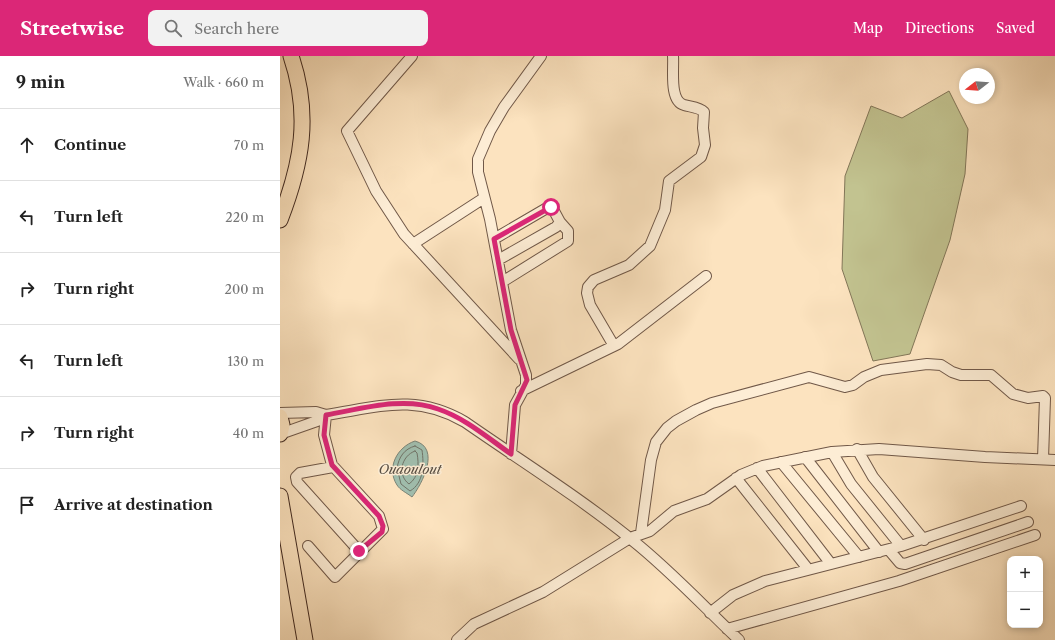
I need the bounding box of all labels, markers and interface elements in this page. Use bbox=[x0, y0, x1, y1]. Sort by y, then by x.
search box bbox=[148, 10, 428, 46]
text: Streetwise bbox=[20, 17, 124, 40]
icon: search bbox=[162, 17, 184, 39]
text: Search here bbox=[194, 19, 279, 38]
text: Map bbox=[853, 19, 883, 37]
text: Directions bbox=[905, 19, 974, 37]
text: Saved bbox=[996, 19, 1035, 37]
north arrow bbox=[959, 68, 995, 104]
text: 9 min bbox=[16, 72, 65, 92]
text: Walk · 660 m bbox=[183, 74, 264, 90]
icon: ahead bbox=[16, 134, 38, 156]
text: Continue bbox=[54, 135, 126, 154]
text: 70 m bbox=[234, 137, 264, 153]
route start bbox=[542, 198, 560, 216]
icon: left bbox=[16, 206, 38, 228]
text: Turn left bbox=[54, 207, 123, 226]
text: 220 m bbox=[225, 209, 264, 225]
icon: right bbox=[16, 278, 38, 300]
text: Turn right bbox=[54, 279, 134, 298]
text: 200 m bbox=[224, 281, 264, 297]
icon: left bbox=[16, 350, 38, 372]
text: Turn left bbox=[54, 351, 123, 370]
text: 130 m bbox=[228, 353, 264, 369]
icon: right bbox=[16, 422, 38, 444]
text: Turn right bbox=[54, 423, 134, 442]
text: 40 m bbox=[233, 425, 264, 441]
water label: Ouaoulout bbox=[379, 461, 443, 477]
icon: arrive bbox=[16, 494, 38, 516]
text: Arrive at destination bbox=[54, 495, 213, 514]
route end bbox=[350, 542, 368, 560]
map controls bbox=[1007, 556, 1043, 628]
button: + bbox=[1007, 556, 1043, 592]
button: − bbox=[1007, 592, 1043, 628]

